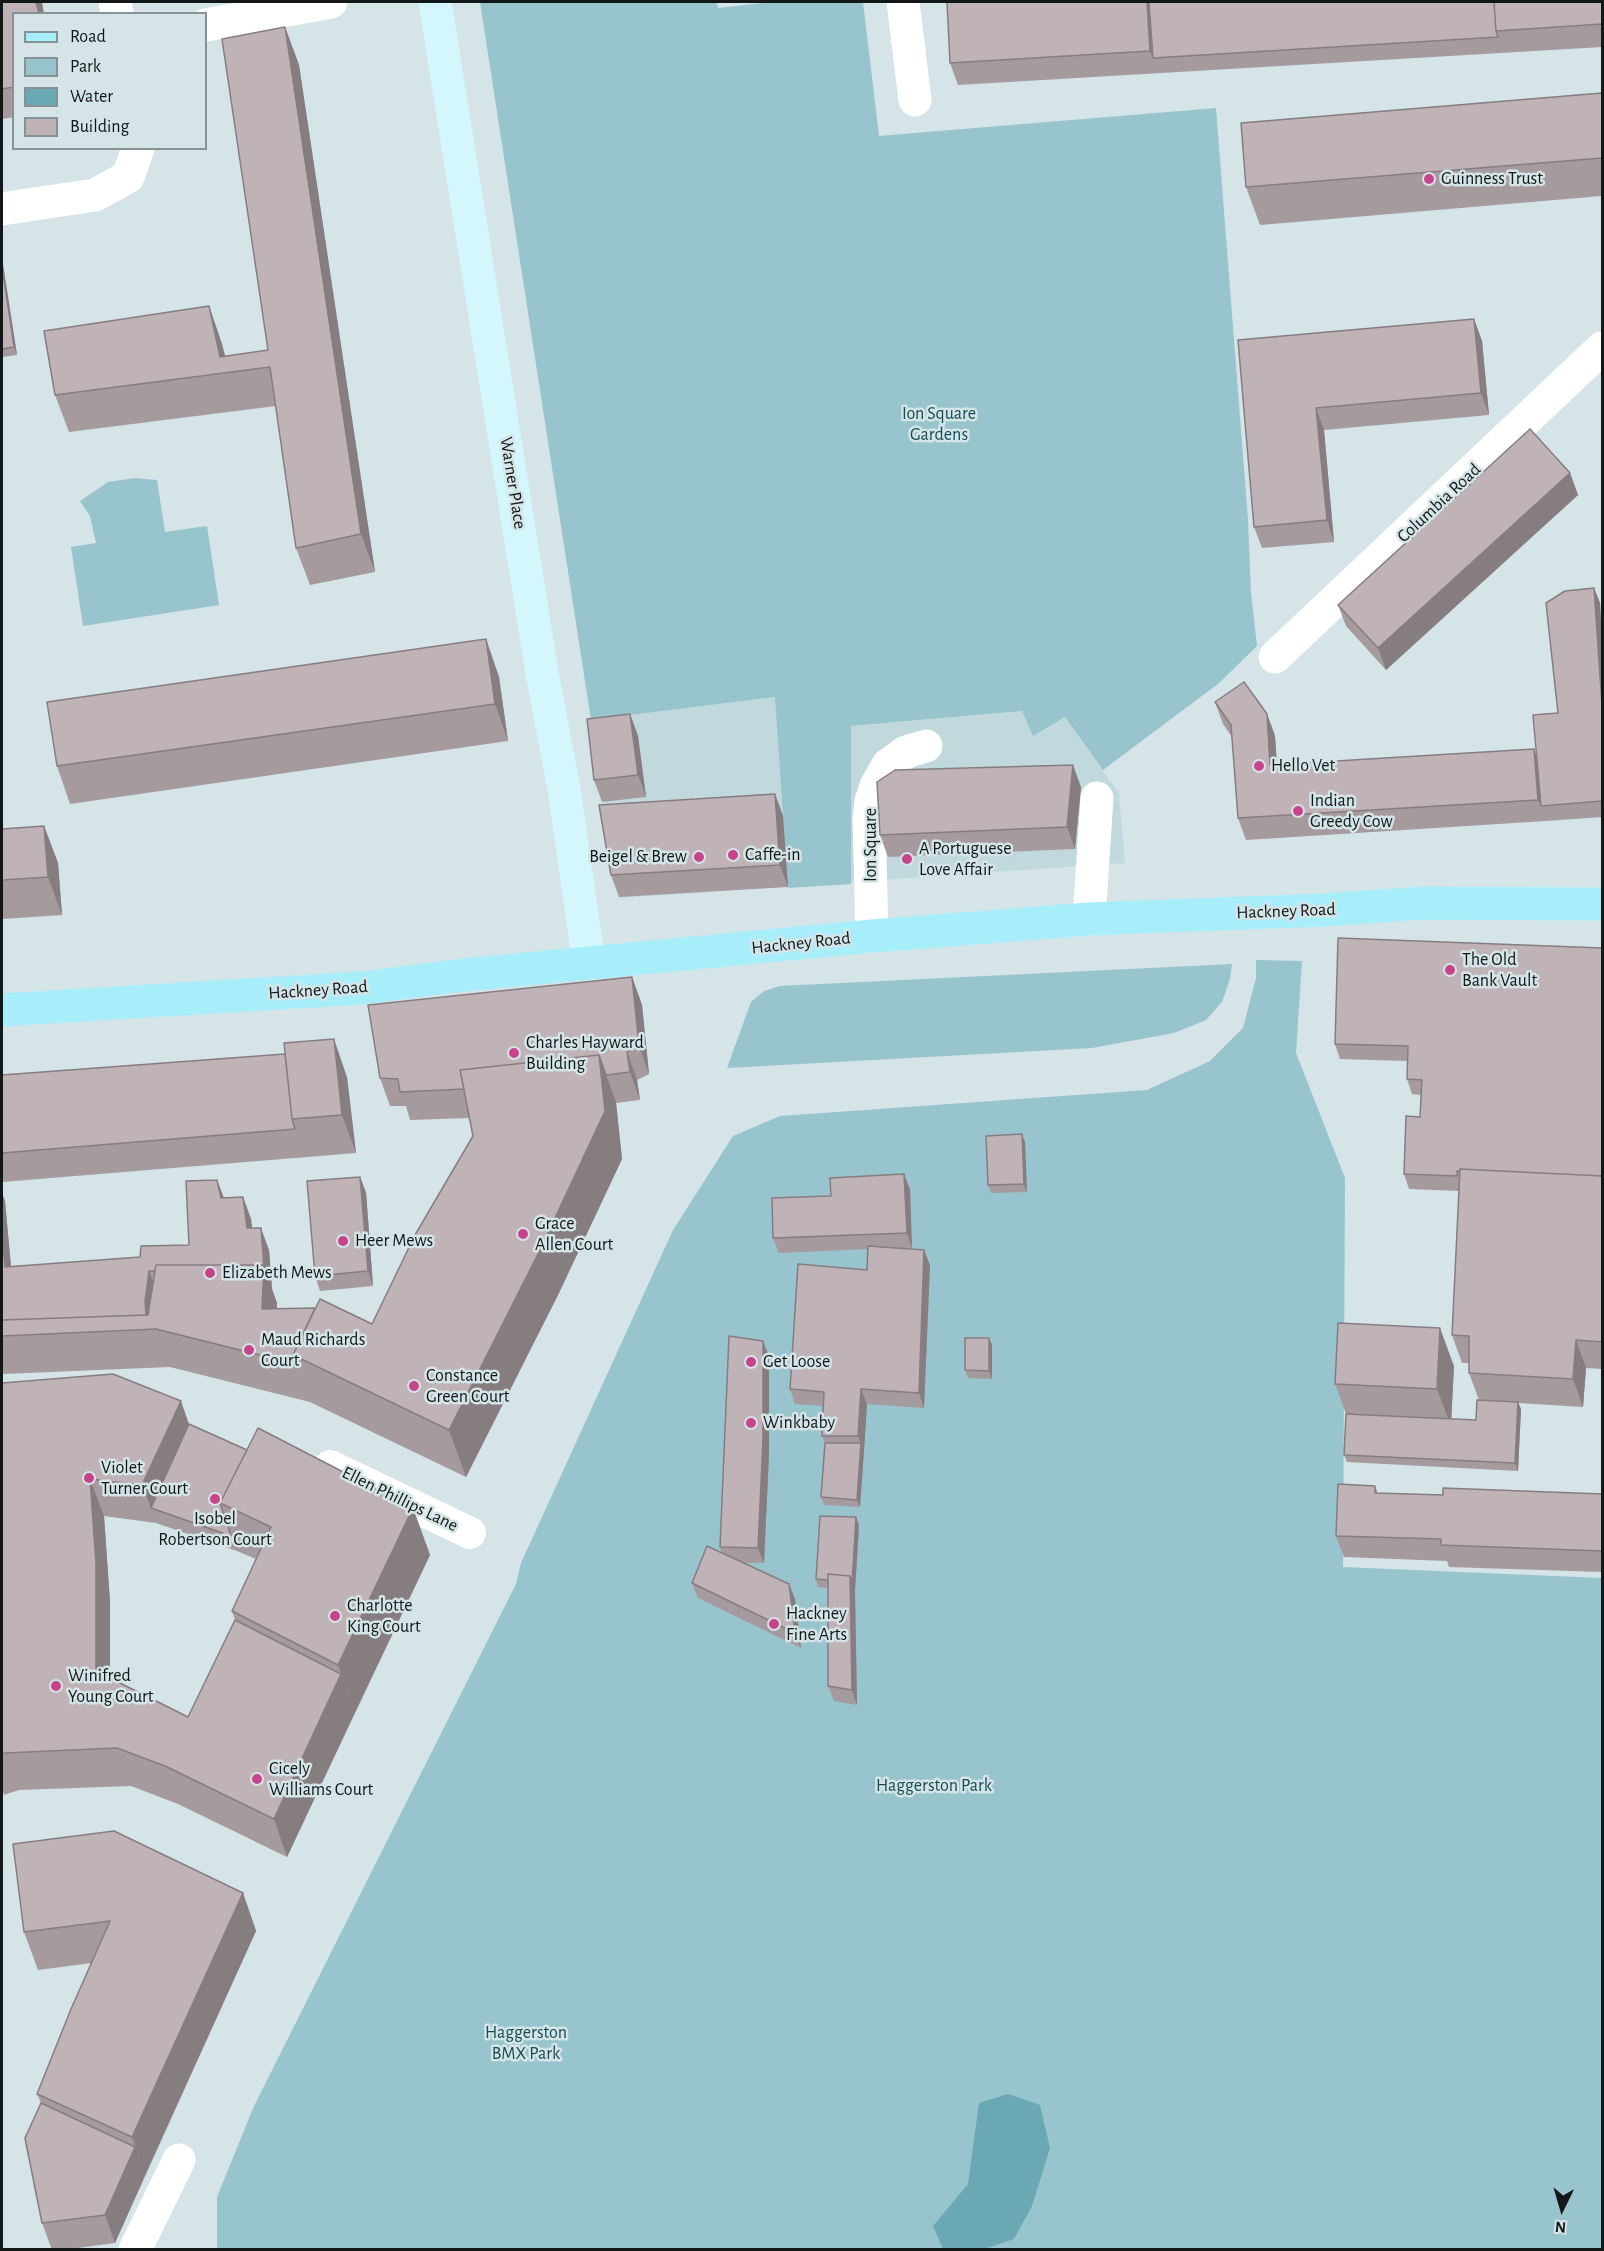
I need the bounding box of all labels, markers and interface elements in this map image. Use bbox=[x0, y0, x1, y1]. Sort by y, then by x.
legend bbox=[12, 12, 207, 150]
text: Road bbox=[70, 28, 106, 46]
text: Park bbox=[70, 58, 101, 76]
text: Water bbox=[70, 88, 113, 106]
text: Building bbox=[70, 118, 129, 136]
place label: Guinness Trust bbox=[1441, 168, 1543, 190]
marker: Guinness Trust bbox=[1422, 172, 1436, 186]
park label: Ion Square Gardens bbox=[902, 403, 976, 446]
street label: Warner Place bbox=[495, 436, 531, 530]
street label: Columbia Road bbox=[1393, 459, 1485, 547]
place label: Hello Vet bbox=[1271, 755, 1335, 777]
marker: Hello Vet bbox=[1252, 759, 1266, 773]
place label: Indian Greedy Cow bbox=[1310, 790, 1393, 832]
marker: Indian Greedy Cow bbox=[1291, 804, 1305, 818]
street label: Ion Square bbox=[860, 808, 882, 882]
place label: A Portuguese Love Affair bbox=[919, 838, 1012, 880]
place label: Caffe-in bbox=[745, 844, 801, 866]
place label: Beigel & Brew bbox=[589, 846, 687, 868]
marker: Caffe-in bbox=[726, 848, 740, 862]
marker: Beigel & Brew bbox=[692, 850, 706, 864]
marker: A Portuguese Love Affair bbox=[900, 852, 914, 866]
street label: Hackney Road bbox=[1236, 898, 1336, 924]
street label: Hackney Road bbox=[750, 927, 852, 959]
place label: The Old Bank Vault bbox=[1462, 949, 1537, 992]
marker: The Old Bank Vault bbox=[1443, 963, 1457, 977]
street label: Hackney Road bbox=[268, 976, 368, 1004]
place label: Charles Hayward Building bbox=[526, 1032, 644, 1074]
marker: Charles Hayward Building bbox=[507, 1046, 521, 1060]
place label: Grace Allen Court bbox=[535, 1213, 613, 1256]
marker: Grace Allen Court bbox=[516, 1227, 530, 1241]
place label: Heer Mews bbox=[355, 1230, 433, 1252]
marker: Heer Mews bbox=[336, 1234, 350, 1248]
place label: Elizabeth Mews bbox=[222, 1262, 332, 1284]
marker: Elizabeth Mews bbox=[203, 1266, 217, 1280]
place label: Maud Richards Court bbox=[261, 1329, 365, 1372]
marker: Maud Richards Court bbox=[242, 1343, 256, 1357]
place label: Get Loose bbox=[763, 1351, 830, 1373]
marker: Get Loose bbox=[744, 1355, 758, 1369]
place label: Constance Green Court bbox=[426, 1365, 509, 1408]
marker: Constance Green Court bbox=[407, 1379, 421, 1393]
place label: Winkbaby bbox=[763, 1412, 835, 1434]
marker: Winkbaby bbox=[744, 1416, 758, 1430]
place label: Violet Turner Court bbox=[101, 1457, 188, 1500]
street label: Ellen Phillips Lane bbox=[338, 1462, 462, 1536]
marker: Violet Turner Court bbox=[82, 1471, 96, 1485]
marker: Isobel Robertson Court bbox=[208, 1492, 222, 1506]
place label: Isobel Robertson Court bbox=[158, 1508, 272, 1550]
place label: Charlotte King Court bbox=[347, 1595, 421, 1638]
place label: Hackney Fine Arts bbox=[786, 1603, 847, 1646]
marker: Charlotte King Court bbox=[328, 1609, 342, 1623]
marker: Hackney Fine Arts bbox=[767, 1617, 781, 1631]
place label: Winifred Young Court bbox=[68, 1665, 154, 1708]
marker: Winifred Young Court bbox=[49, 1679, 63, 1693]
place label: Cicely Williams Court bbox=[269, 1758, 373, 1800]
marker: Cicely Williams Court bbox=[250, 1772, 264, 1786]
park label: Haggerston Park bbox=[876, 1775, 992, 1797]
park label: Haggerston BMX Park bbox=[485, 2022, 567, 2064]
north arrow bbox=[1532, 2179, 1592, 2239]
text: N bbox=[1554, 2218, 1567, 2235]

